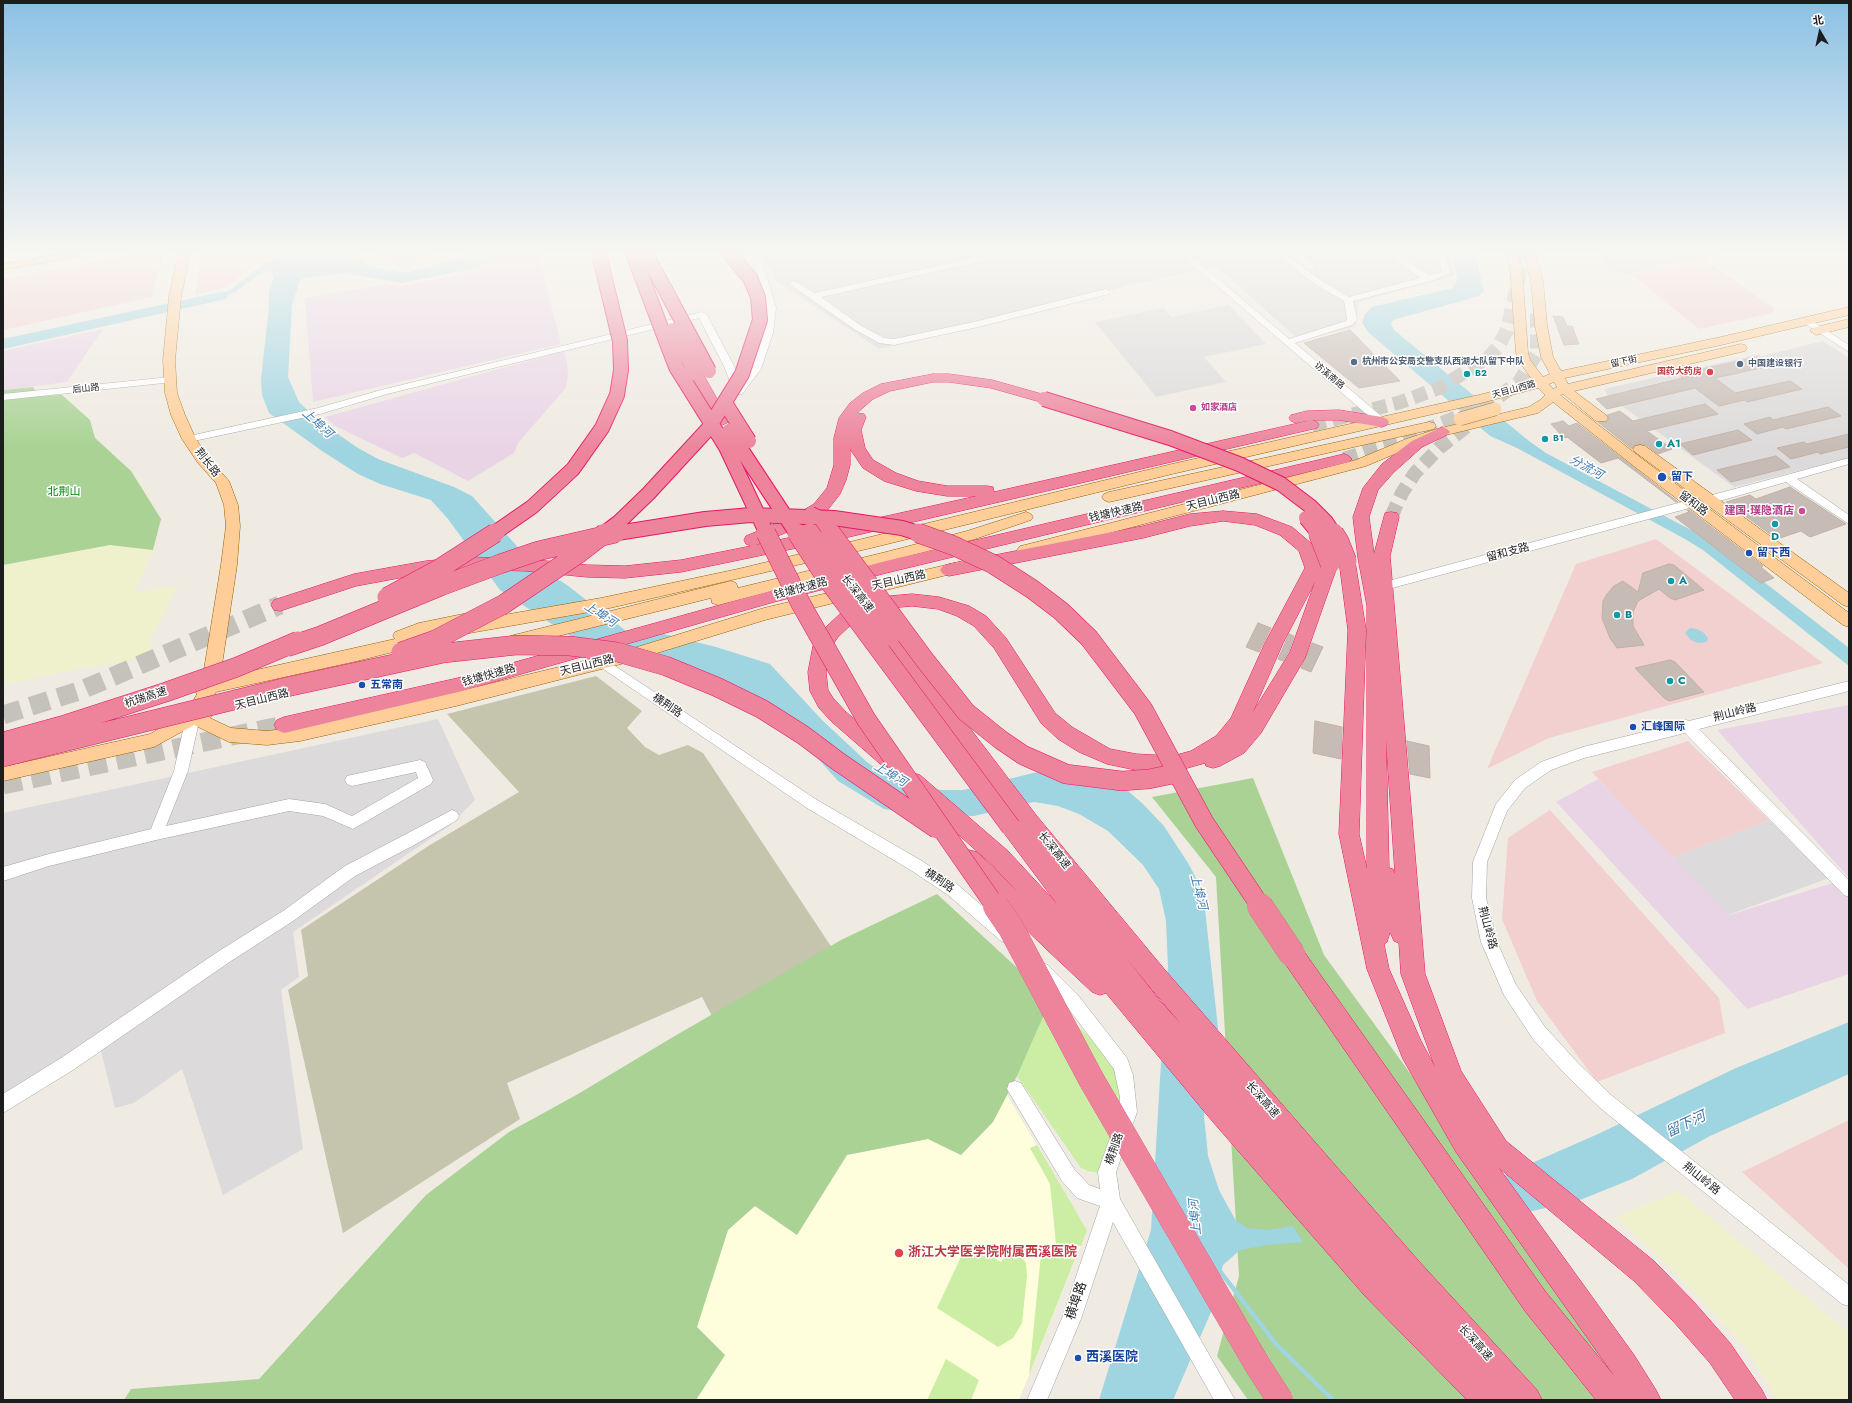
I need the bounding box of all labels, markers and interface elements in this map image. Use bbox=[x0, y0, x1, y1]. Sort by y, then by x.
text: 北 bbox=[1811, 11, 1825, 29]
north arrow bbox=[1800, 12, 1840, 52]
street label: 留下街 bbox=[1610, 354, 1638, 370]
marker: 杭州市公安局交警支队西湖大队留下中队 bbox=[1349, 357, 1359, 367]
place label: 杭州市公安局交警支队西湖大队留下中队 bbox=[1362, 357, 1524, 367]
marker: 中国建设银行 bbox=[1735, 359, 1745, 369]
place label: 中国建设银行 bbox=[1748, 359, 1802, 369]
street label: 访溪南路 bbox=[1312, 360, 1346, 392]
place label: 国药大药房 bbox=[1657, 367, 1702, 377]
marker: 国药大药房 bbox=[1705, 367, 1715, 377]
marker: B2 bbox=[1462, 369, 1472, 379]
place label: B2 bbox=[1475, 369, 1487, 379]
street label: 天目山西路 bbox=[1491, 379, 1537, 401]
street label: 后山路 bbox=[72, 382, 100, 396]
marker: 如家酒店 bbox=[1188, 403, 1198, 413]
place label: 如家酒店 bbox=[1201, 403, 1237, 413]
water label: 上埠河 bbox=[299, 407, 335, 441]
marker: B1 bbox=[1540, 434, 1550, 444]
place label: B1 bbox=[1553, 434, 1564, 444]
place label: A1 bbox=[1667, 437, 1681, 451]
marker: A1 bbox=[1654, 439, 1664, 449]
street label: 荆长路 bbox=[192, 446, 222, 480]
water label: 分流河 bbox=[1567, 453, 1605, 483]
place label: 留下 bbox=[1671, 470, 1693, 484]
marker: 留下 bbox=[1656, 471, 1668, 483]
park label: 北荆山 bbox=[48, 485, 80, 499]
street label: 天目山西路 bbox=[1185, 488, 1241, 514]
street label: 留和路 bbox=[1676, 489, 1710, 519]
street label: 钱塘快速路 bbox=[1088, 500, 1144, 526]
place label: 建国·璞隐酒店 bbox=[1724, 504, 1794, 518]
marker: 建国·璞隐酒店 bbox=[1797, 506, 1807, 516]
marker: D bbox=[1770, 519, 1780, 529]
place label: D bbox=[1771, 530, 1779, 544]
street label: 留和支路 bbox=[1485, 541, 1531, 565]
place label: 留下西 bbox=[1757, 546, 1790, 560]
marker: 留下西 bbox=[1744, 548, 1754, 558]
street label: 天目山西路 bbox=[871, 568, 927, 594]
street label: 长深高速 bbox=[838, 573, 876, 615]
place label: A bbox=[1679, 574, 1687, 588]
street label: 钱塘快速路 bbox=[773, 576, 829, 602]
marker: A bbox=[1666, 576, 1676, 586]
water label: 上埠河 bbox=[581, 599, 619, 631]
place label: B bbox=[1625, 608, 1632, 622]
marker: B bbox=[1612, 610, 1622, 620]
street label: 天目山西路 bbox=[559, 653, 615, 679]
street label: 钱塘快速路 bbox=[461, 662, 517, 690]
place label: C bbox=[1678, 674, 1686, 688]
marker: C bbox=[1665, 676, 1675, 686]
place label: 五常南 bbox=[370, 678, 403, 692]
marker: 五常南 bbox=[357, 680, 367, 690]
street label: 杭瑞高速 bbox=[123, 685, 169, 711]
street label: 天目山西路 bbox=[234, 687, 290, 713]
street label: 横荆路 bbox=[650, 691, 684, 721]
street label: 荆山岭路 bbox=[1712, 701, 1758, 725]
place label: 汇峰国际 bbox=[1641, 720, 1685, 734]
marker: 汇峰国际 bbox=[1628, 722, 1638, 732]
water label: 上埠河 bbox=[871, 760, 909, 790]
street label: 长深高速 bbox=[1035, 830, 1073, 872]
street label: 横荆路 bbox=[922, 866, 956, 896]
water label: 上埠河 bbox=[1187, 873, 1209, 911]
street label: 荆山岭路 bbox=[1475, 905, 1499, 951]
street label: 长深高速 bbox=[1243, 1079, 1281, 1121]
water label: 留下河 bbox=[1663, 1109, 1709, 1141]
street label: 横荆路 bbox=[1103, 1131, 1127, 1167]
street label: 荆山岭路 bbox=[1680, 1160, 1722, 1198]
water label: 上埠河 bbox=[1187, 1198, 1205, 1236]
place label: 浙江大学医学院附属西溪医院 bbox=[908, 1245, 1077, 1261]
marker: 浙江大学医学院附属西溪医院 bbox=[893, 1247, 905, 1259]
street label: 横埠路 bbox=[1063, 1280, 1091, 1322]
street label: 长深高速 bbox=[1455, 1322, 1495, 1364]
place label: 西溪医院 bbox=[1086, 1350, 1138, 1366]
marker: 西溪医院 bbox=[1073, 1353, 1083, 1363]

